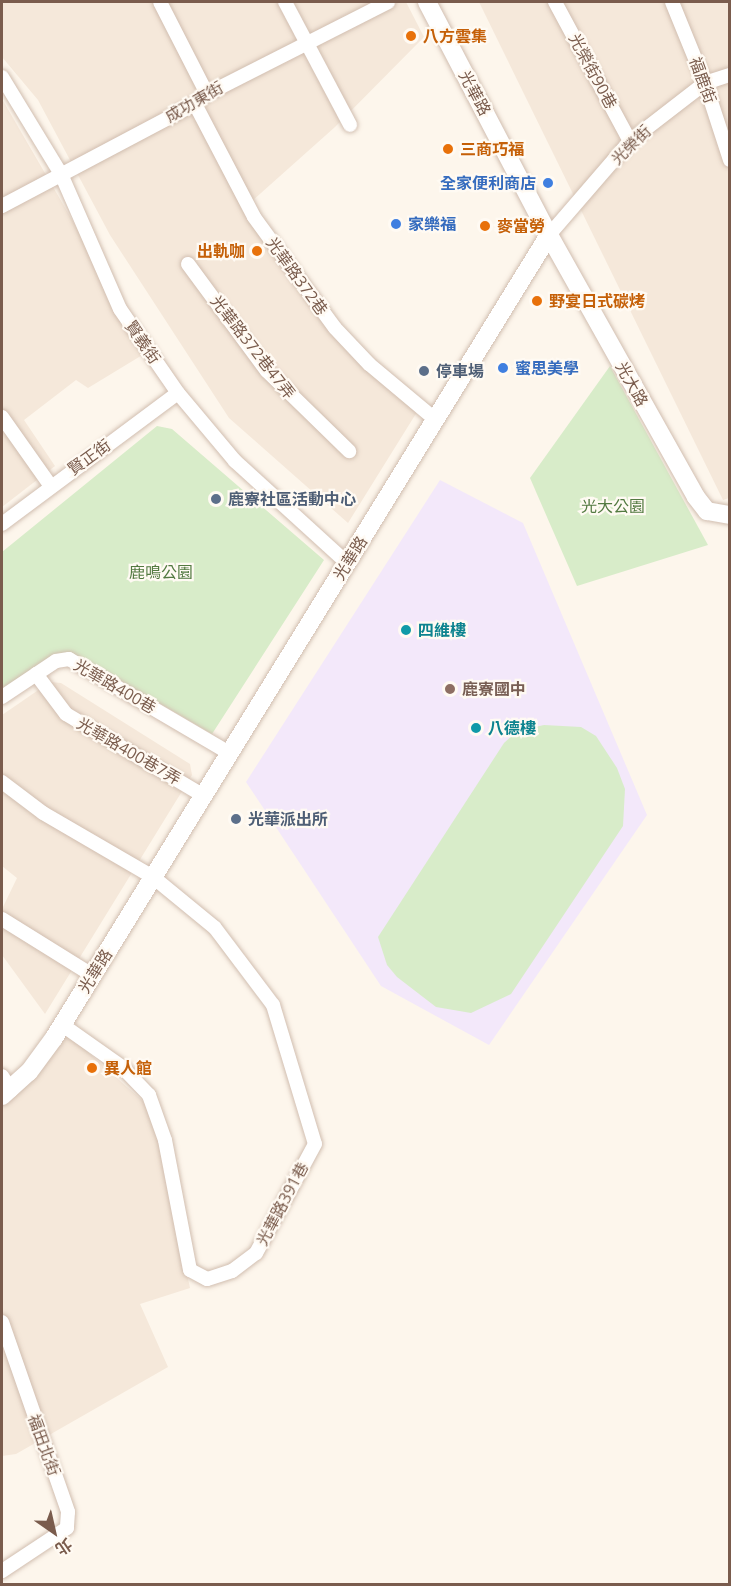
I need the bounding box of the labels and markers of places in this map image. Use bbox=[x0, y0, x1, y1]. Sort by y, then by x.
place label: 八方雲集 bbox=[423, 26, 487, 46]
marker: 八方雲集 bbox=[404, 29, 418, 43]
place label: 三商巧福 bbox=[460, 139, 524, 159]
marker: 三商巧福 bbox=[441, 142, 455, 156]
place label: 全家便利商店 bbox=[440, 173, 536, 193]
marker: 全家便利商店 bbox=[541, 176, 555, 190]
place label: 家樂福 bbox=[408, 214, 456, 234]
place label: 麥當勞 bbox=[497, 216, 545, 236]
marker: 家樂福 bbox=[389, 217, 403, 231]
marker: 麥當勞 bbox=[478, 219, 492, 233]
place label: 出軌咖 bbox=[197, 241, 245, 261]
marker: 出軌咖 bbox=[250, 244, 264, 258]
place label: 野宴日式碳烤 bbox=[549, 291, 645, 311]
marker: 野宴日式碳烤 bbox=[530, 294, 544, 308]
place label: 蜜思美學 bbox=[515, 358, 579, 378]
place label: 停車場 bbox=[436, 361, 484, 381]
marker: 蜜思美學 bbox=[496, 361, 510, 375]
marker: 停車場 bbox=[417, 364, 431, 378]
place label: 鹿寮社區活動中心 bbox=[228, 489, 356, 509]
marker: 鹿寮社區活動中心 bbox=[209, 492, 223, 506]
place label: 四維樓 bbox=[418, 620, 466, 640]
marker: 四維樓 bbox=[399, 623, 413, 637]
place label: 鹿寮國中 bbox=[462, 679, 526, 699]
marker: 鹿寮國中 bbox=[443, 682, 457, 696]
place label: 八德樓 bbox=[488, 718, 536, 738]
marker: 八德樓 bbox=[469, 721, 483, 735]
place label: 光華派出所 bbox=[248, 809, 328, 829]
marker: 光華派出所 bbox=[229, 812, 243, 826]
place label: 異人館 bbox=[104, 1058, 152, 1078]
marker: 異人館 bbox=[85, 1061, 99, 1075]

